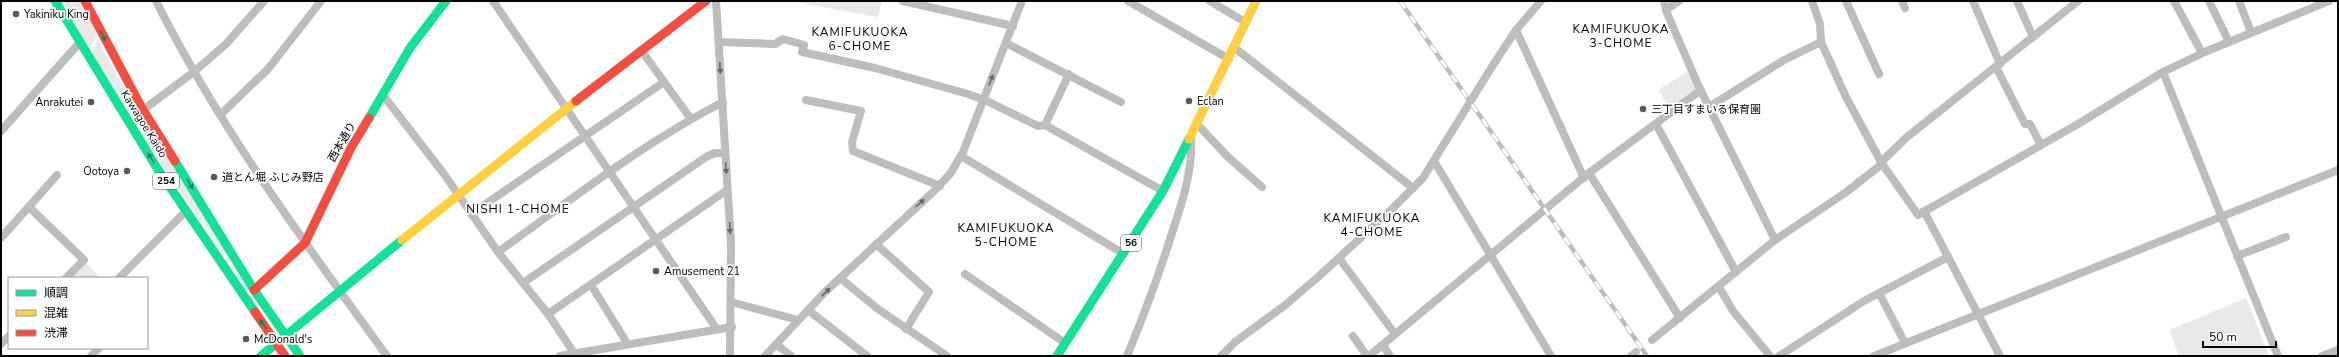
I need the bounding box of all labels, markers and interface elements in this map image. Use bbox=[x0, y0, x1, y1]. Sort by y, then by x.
place label: Yakiniku King bbox=[23, 7, 89, 22]
marker: Yakiniku King bbox=[11, 9, 21, 19]
district label: KAMIFUKUOKA 3-CHOME bbox=[1573, 21, 1669, 51]
district label: KAMIFUKUOKA 6-CHOME bbox=[812, 24, 908, 54]
one-way arrow bbox=[100, 30, 106, 42]
one-way arrow bbox=[717, 62, 724, 74]
one-way arrow bbox=[989, 74, 995, 86]
street label: Kawagoe Kaido bbox=[117, 88, 171, 160]
place label: Eclan bbox=[1197, 94, 1224, 109]
place label: Anrakutei bbox=[35, 95, 83, 110]
marker: Eclan bbox=[1184, 96, 1194, 106]
marker: Anrakutei bbox=[86, 97, 96, 107]
place label: 三丁目すまいる保育園 bbox=[1651, 102, 1761, 117]
marker: 三丁目すまいる保育園 bbox=[1638, 104, 1648, 114]
street label: 西本通り bbox=[325, 119, 359, 165]
one-way arrow bbox=[147, 152, 154, 164]
one-way arrow bbox=[722, 162, 729, 175]
place label: Ootoya bbox=[83, 164, 119, 179]
marker: Ootoya bbox=[122, 166, 132, 176]
place label: 道とん堀 ふじみ野店 bbox=[222, 170, 324, 185]
marker: 道とん堀 ふじみ野店 bbox=[209, 172, 219, 182]
road number: 254 bbox=[153, 173, 179, 189]
one-way arrow bbox=[186, 178, 193, 190]
one-way arrow bbox=[915, 198, 926, 207]
district label: NISHI 1-CHOME bbox=[466, 201, 570, 217]
district label: KAMIFUKUOKA 4-CHOME bbox=[1324, 210, 1420, 240]
district label: KAMIFUKUOKA 5-CHOME bbox=[958, 220, 1054, 250]
one-way arrow bbox=[726, 222, 733, 234]
road number: 56 bbox=[1121, 235, 1141, 251]
place label: Amusement 21 bbox=[664, 264, 740, 279]
marker: Amusement 21 bbox=[651, 266, 661, 276]
legend bbox=[8, 277, 148, 349]
text: 順調 bbox=[44, 285, 68, 301]
one-way arrow bbox=[821, 287, 831, 297]
text: 混雑 bbox=[44, 305, 68, 321]
one-way arrow bbox=[259, 318, 267, 329]
scale bar bbox=[2203, 323, 2276, 349]
text: 渋滞 bbox=[44, 325, 68, 341]
text: 50 m bbox=[2209, 329, 2237, 345]
place label: McDonald's bbox=[254, 332, 312, 347]
marker: McDonald's bbox=[241, 334, 251, 344]

